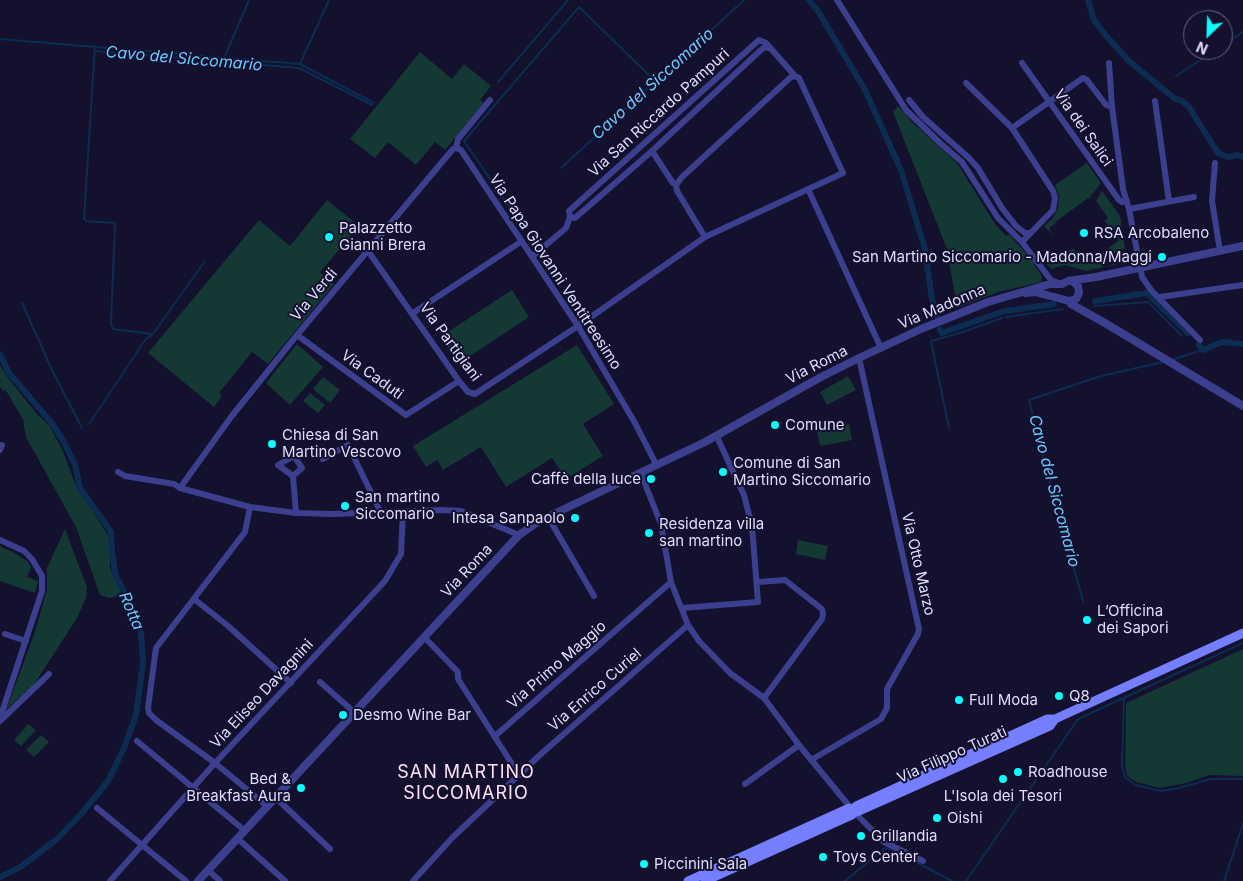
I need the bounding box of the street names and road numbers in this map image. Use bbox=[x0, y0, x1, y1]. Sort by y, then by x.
street label: Via San Riccardo Pampuri bbox=[585, 45, 733, 181]
street label: Via dei Salici bbox=[1050, 86, 1116, 170]
street label: Via Papa Giovanni Ventitreesimo bbox=[485, 171, 625, 373]
street label: Via Verdi bbox=[287, 265, 341, 325]
street label: Via Madonna bbox=[896, 281, 988, 333]
street label: Via Partigiani bbox=[415, 299, 485, 385]
street label: Via Roma bbox=[783, 342, 851, 388]
street label: Via Caduti bbox=[337, 346, 407, 404]
street label: Via Otto Marzo bbox=[897, 511, 939, 617]
street label: Via Roma bbox=[438, 541, 496, 601]
street label: Via Primo Maggio bbox=[504, 617, 610, 713]
street label: Via Eliseo Davagnini bbox=[207, 636, 317, 752]
street label: Via Enrico Curiel bbox=[545, 645, 645, 735]
street label: Via Filippo Turati bbox=[894, 723, 1010, 787]

